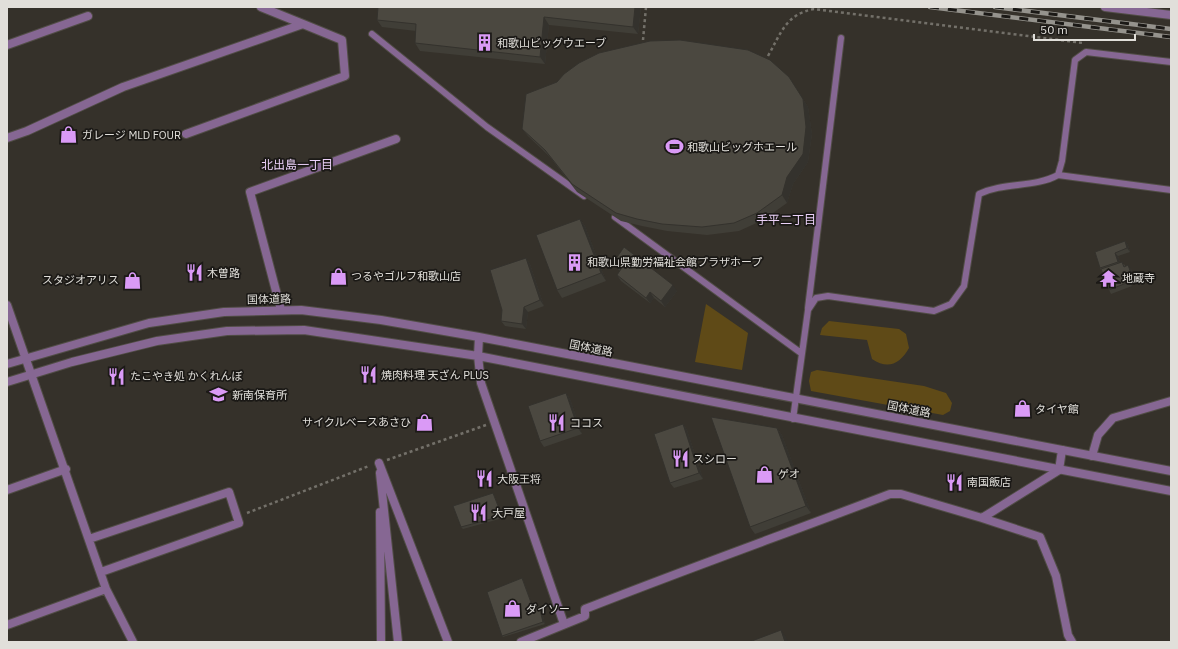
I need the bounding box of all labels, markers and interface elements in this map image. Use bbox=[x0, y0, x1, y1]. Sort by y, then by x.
scale bar bbox=[1034, 16, 1135, 42]
text: 50 m bbox=[1040, 22, 1068, 37]
building icon: 和歌山ビッグウエーブ bbox=[474, 33, 494, 53]
place label: 和歌山ビッグウエーブ bbox=[497, 36, 606, 50]
shop icon: ガレージ MLD FOUR bbox=[59, 125, 79, 145]
place label: ガレージ MLD FOUR bbox=[82, 128, 181, 142]
sports icon: 和歌山ビッグホエール bbox=[664, 137, 684, 157]
place label: 和歌山ビッグホエール bbox=[687, 140, 797, 154]
district label: 北出島一丁目 bbox=[261, 157, 333, 172]
district label: 手平二丁目 bbox=[756, 212, 816, 227]
building icon: 和歌山県勤労福祉会館プラザホープ bbox=[564, 252, 584, 272]
place label: 和歌山県勤労福祉会館プラザホープ bbox=[587, 255, 762, 269]
restaurant icon: 木曽路 bbox=[184, 263, 204, 283]
place label: 木曽路 bbox=[207, 266, 240, 280]
shop icon: つるやゴルフ和歌山店 bbox=[328, 266, 348, 286]
temple icon: 地蔵寺 bbox=[1099, 268, 1119, 288]
place label: つるやゴルフ和歌山店 bbox=[351, 269, 461, 283]
shop icon: スタジオアリス bbox=[122, 270, 142, 290]
place label: 地蔵寺 bbox=[1122, 271, 1155, 285]
place label: スタジオアリス bbox=[42, 273, 119, 287]
street label: 国体道路 bbox=[247, 292, 291, 306]
street label: 国体道路 bbox=[568, 337, 614, 359]
restaurant icon: 焼肉料理 天ざん PLUS bbox=[358, 365, 378, 385]
restaurant icon: たこやき処 かくれんぼ bbox=[107, 366, 127, 386]
place label: 焼肉料理 天ざん PLUS bbox=[381, 368, 489, 382]
place label: たこやき処 かくれんぼ bbox=[130, 369, 243, 383]
school or university icon: 新南保育所 bbox=[209, 385, 229, 405]
place label: 新南保育所 bbox=[232, 388, 288, 402]
street label: 国体道路 bbox=[886, 398, 932, 420]
shop icon: タイヤ館 bbox=[1012, 399, 1032, 419]
place label: タイヤ館 bbox=[1035, 402, 1079, 416]
shop icon: サイクルベースあさひ bbox=[414, 412, 434, 432]
restaurant icon: ココス bbox=[547, 413, 567, 433]
place label: サイクルベースあさひ bbox=[302, 415, 411, 429]
place label: ココス bbox=[570, 416, 603, 430]
restaurant icon: スシロー bbox=[670, 449, 690, 469]
place label: スシロー bbox=[693, 452, 737, 466]
shop icon: ゲオ bbox=[755, 464, 775, 484]
place label: ゲオ bbox=[778, 467, 800, 481]
restaurant icon: 大阪王将 bbox=[474, 469, 494, 489]
place label: 大阪王将 bbox=[497, 472, 541, 486]
restaurant icon: 南国飯店 bbox=[944, 472, 964, 492]
place label: 南国飯店 bbox=[967, 475, 1011, 489]
restaurant icon: 大戸屋 bbox=[469, 503, 489, 523]
place label: 大戸屋 bbox=[492, 506, 525, 520]
shop icon: ダイソー bbox=[503, 599, 523, 619]
place label: ダイソー bbox=[526, 602, 570, 616]

